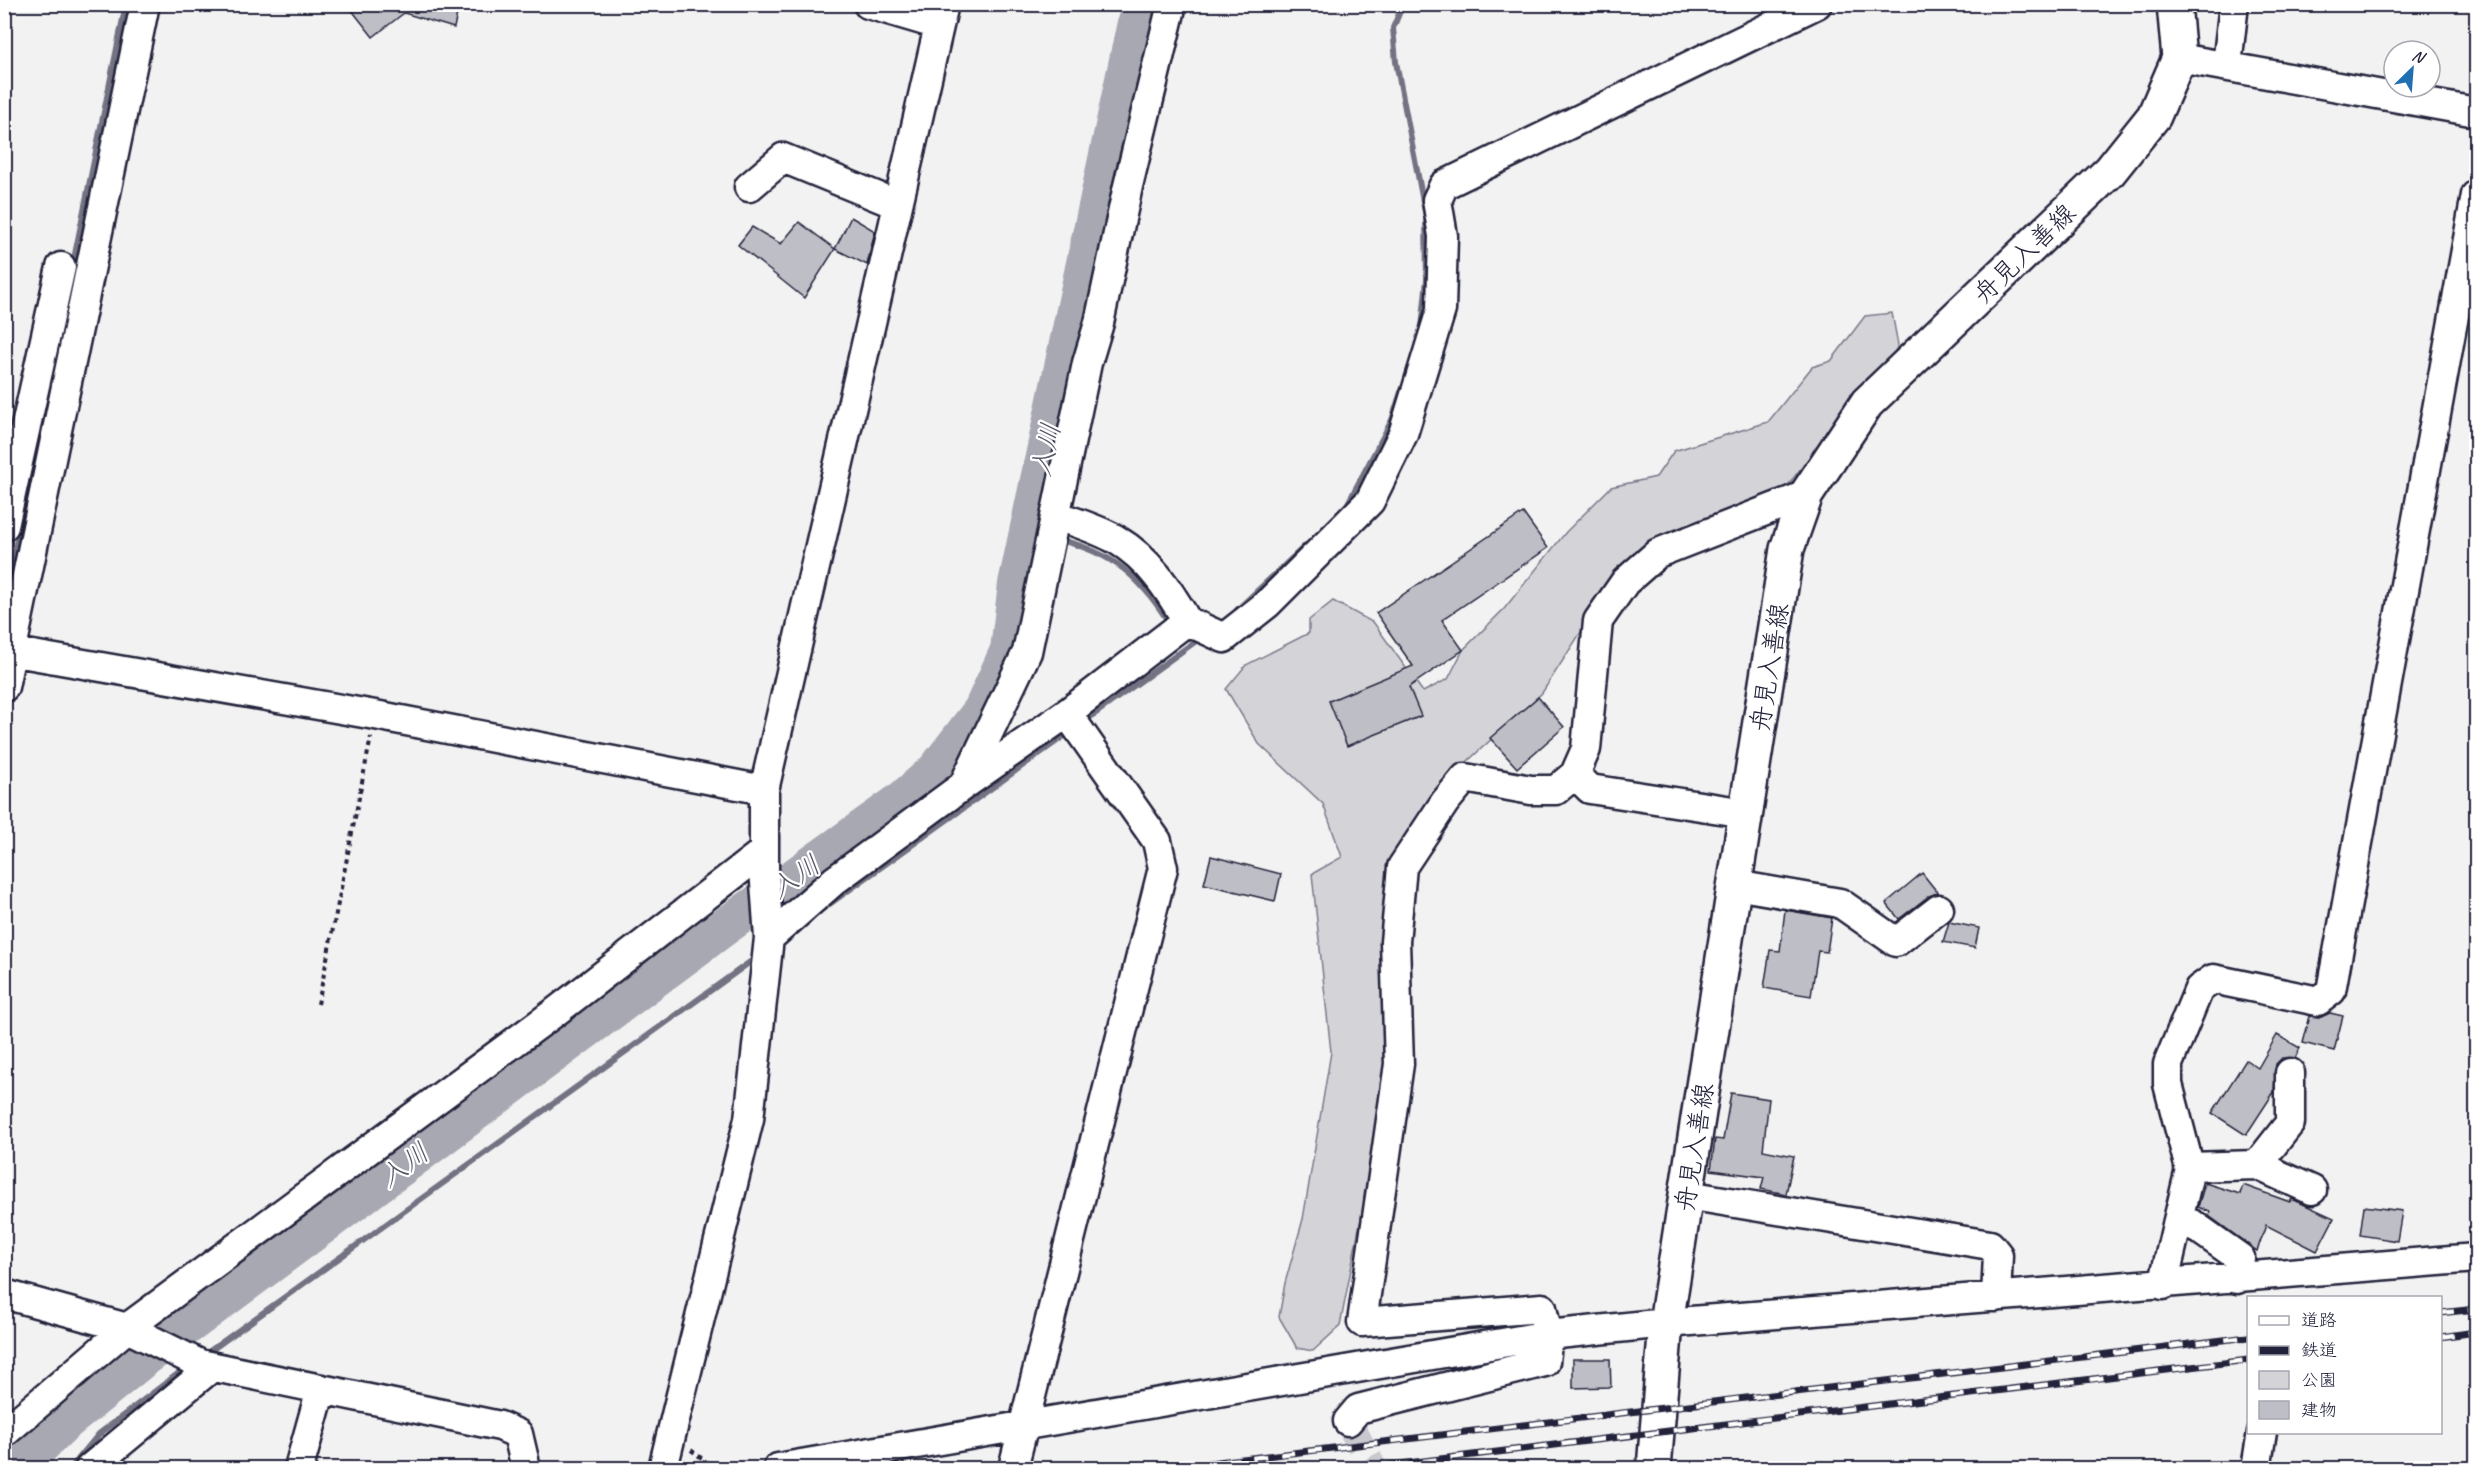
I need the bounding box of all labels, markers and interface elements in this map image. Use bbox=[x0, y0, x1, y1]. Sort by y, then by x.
north arrow bbox=[2382, 39, 2442, 99]
text: N bbox=[2409, 45, 2429, 69]
street label: 舟見入善線 bbox=[1966, 196, 2083, 310]
water label: 入川 bbox=[1024, 420, 1068, 480]
street label: 舟見入善線 bbox=[1743, 600, 1796, 734]
water label: 入川 bbox=[763, 848, 827, 906]
street label: 舟見入善線 bbox=[1668, 1080, 1721, 1214]
water label: 入川 bbox=[372, 1135, 436, 1195]
legend bbox=[2247, 1296, 2442, 1434]
text: 道路 bbox=[2301, 1309, 2337, 1331]
text: 鉄道 bbox=[2301, 1339, 2337, 1361]
text: 公園 bbox=[2301, 1369, 2337, 1391]
text: 建物 bbox=[2301, 1399, 2337, 1421]

